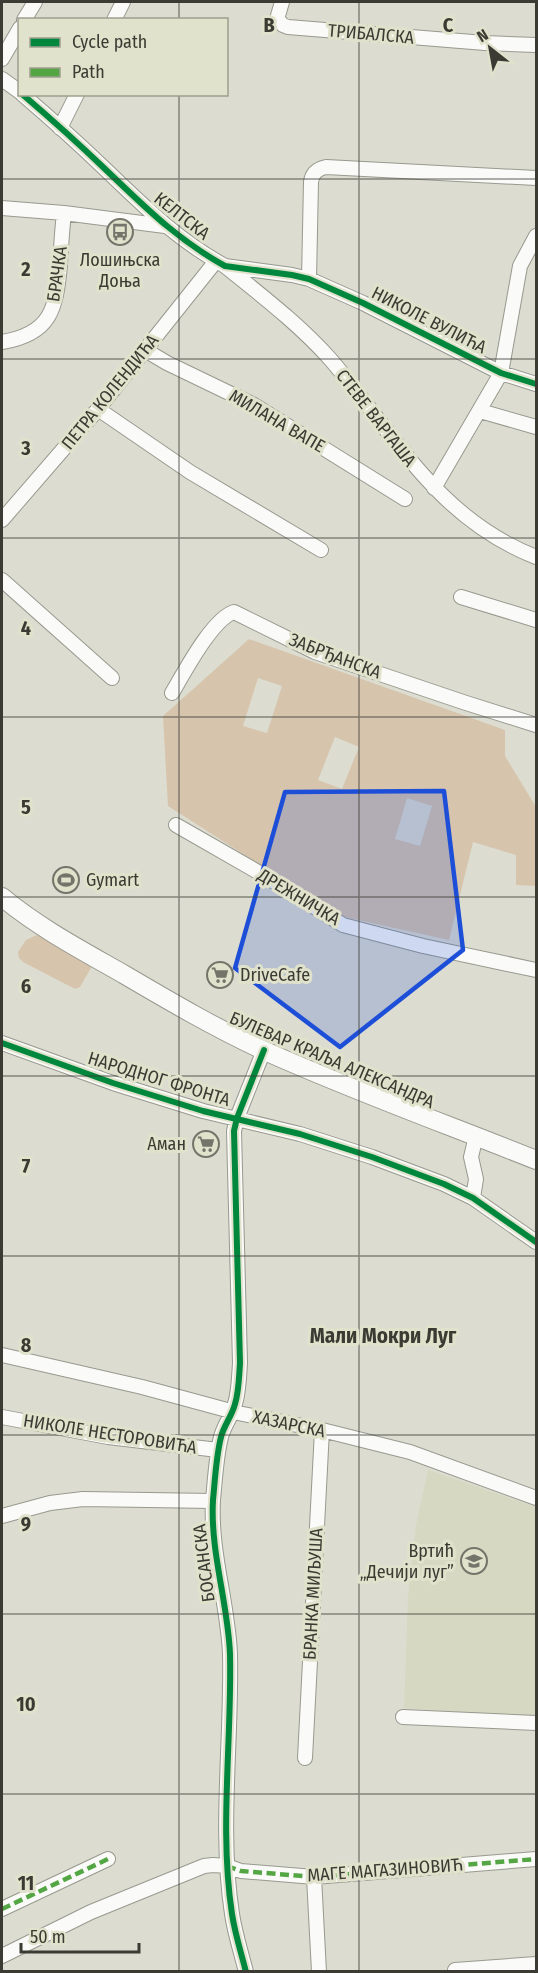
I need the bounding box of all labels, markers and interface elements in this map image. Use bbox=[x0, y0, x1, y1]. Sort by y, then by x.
text: B bbox=[263, 13, 275, 37]
text: C bbox=[443, 13, 454, 37]
legend bbox=[18, 18, 228, 96]
north arrow bbox=[460, 18, 520, 78]
street label: ТРИБАЛСКА bbox=[327, 19, 415, 49]
text: N bbox=[474, 25, 492, 46]
text: Cycle path bbox=[72, 31, 147, 53]
text: Path bbox=[72, 61, 105, 83]
street label: КЕЛТСКА bbox=[150, 187, 215, 245]
bus stop icon: Лошињска Доња bbox=[105, 217, 135, 247]
street label: БРАЧКА bbox=[42, 244, 72, 303]
place label: Лошињска Доња bbox=[80, 249, 160, 292]
text: 2 bbox=[20, 257, 31, 281]
street label: НИКОЛЕ ВУЛИЋА bbox=[368, 282, 491, 359]
street label: ПЕТРА КОЛЕНДИЋА bbox=[57, 329, 164, 454]
street label: СТЕВЕ ВАРГАША bbox=[331, 365, 421, 471]
street label: МИЛАНА ВАПЕ bbox=[225, 385, 329, 457]
text: 3 bbox=[20, 436, 31, 460]
text: 4 bbox=[21, 616, 31, 640]
street label: ЗАБРЂАНСКА bbox=[286, 628, 385, 684]
text: 5 bbox=[21, 795, 31, 819]
street label: ДРЕЖНИЧКА bbox=[253, 863, 345, 930]
sports icon: Gymart bbox=[51, 865, 81, 895]
place label: Gymart bbox=[86, 869, 139, 891]
supermarket icon: DriveCafe bbox=[205, 960, 235, 990]
place label: DriveCafe bbox=[240, 964, 310, 986]
text: 6 bbox=[21, 974, 31, 998]
street label: БУЛЕВАР КРАЉА АЛЕКСАНДРА bbox=[226, 1007, 438, 1113]
street label: НАРОДНОГ ФРОНТА bbox=[85, 1047, 233, 1111]
supermarket icon: Аман bbox=[191, 1129, 221, 1159]
place label: Аман bbox=[147, 1133, 186, 1155]
text: 7 bbox=[22, 1154, 31, 1178]
district label: Мали Мокри Луг bbox=[310, 1323, 457, 1349]
text: 8 bbox=[21, 1333, 32, 1357]
street label: ХАЗАРСКА bbox=[251, 1406, 328, 1443]
street label: НИКОЛЕ НЕСТОРОВИЋА bbox=[22, 1409, 199, 1459]
text: 9 bbox=[21, 1512, 31, 1536]
street label: БОСАНСКА bbox=[188, 1522, 220, 1603]
street label: БРАНКА МИЉУША bbox=[299, 1527, 327, 1661]
place label: Вртић „Дечији луг” bbox=[360, 1540, 454, 1583]
school or university icon: Вртић „Дечији луг” bbox=[459, 1546, 489, 1576]
text: 10 bbox=[16, 1692, 36, 1716]
street label: МАГЕ МАГАЗИНОВИЋ bbox=[307, 1854, 464, 1886]
text: 11 bbox=[18, 1871, 34, 1895]
scale bar bbox=[21, 1916, 140, 1954]
text: 50 m bbox=[30, 1926, 66, 1948]

